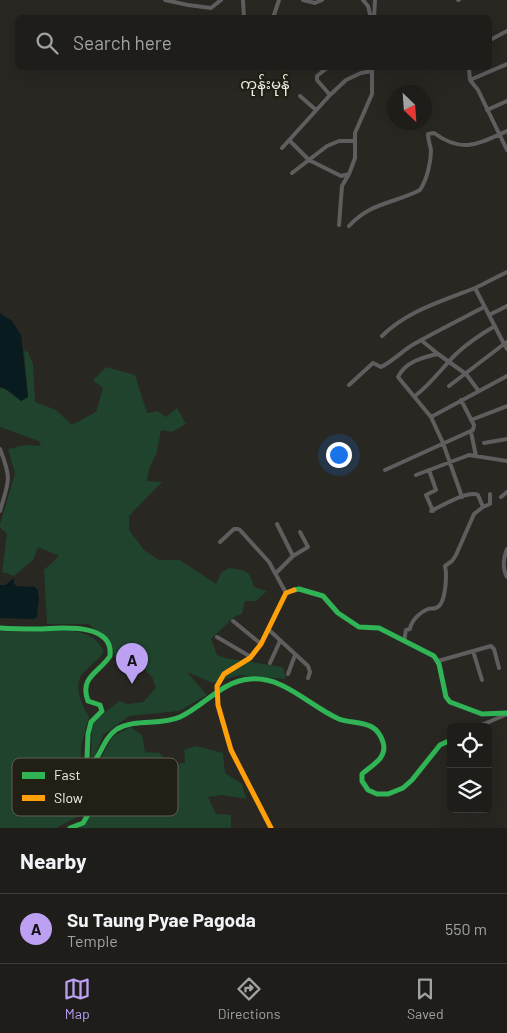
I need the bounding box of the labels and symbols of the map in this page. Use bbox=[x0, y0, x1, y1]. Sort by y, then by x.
district label: ကုန်းမုန် bbox=[240, 74, 290, 96]
north arrow bbox=[387, 85, 432, 130]
your location bbox=[326, 442, 352, 468]
pin: A bbox=[116, 643, 148, 684]
legend bbox=[12, 758, 178, 816]
text: Fast bbox=[54, 766, 80, 783]
text: Slow bbox=[54, 789, 83, 806]

